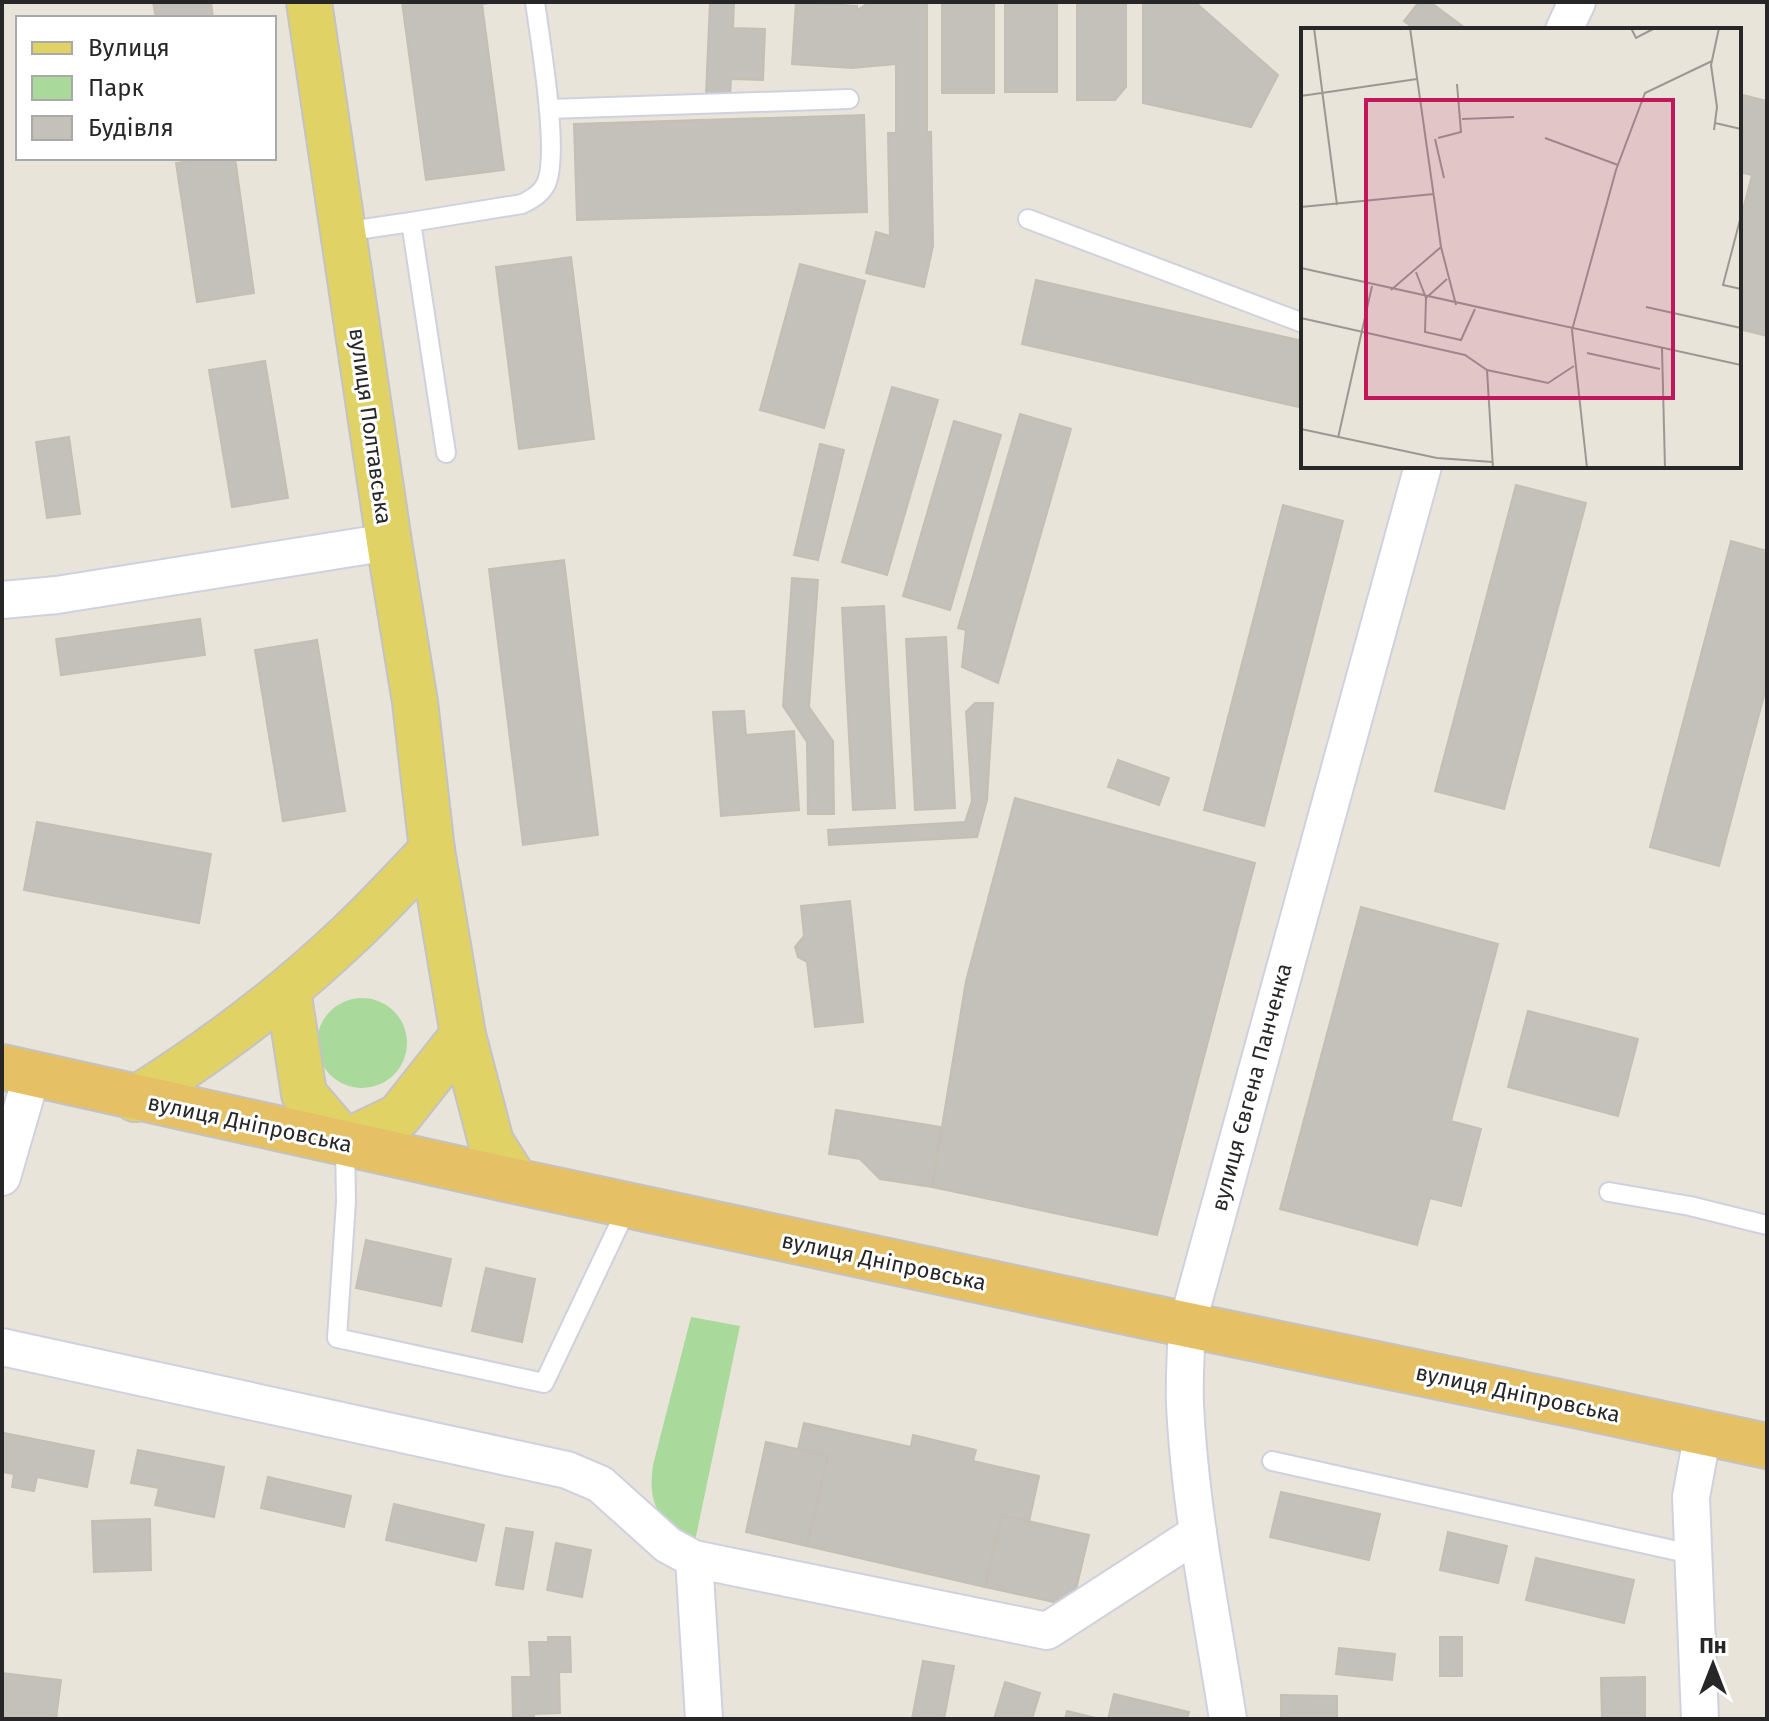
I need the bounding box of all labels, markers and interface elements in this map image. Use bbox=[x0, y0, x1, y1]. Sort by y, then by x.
legend bbox=[16, 16, 276, 160]
inset map bbox=[1301, 28, 1741, 468]
text: Вулиця bbox=[88, 34, 170, 62]
text: Парк bbox=[88, 74, 145, 102]
text: Будівля bbox=[88, 114, 174, 142]
street label: вулиця Полтавська bbox=[343, 326, 398, 526]
street label: вулиця Євгена Панченка bbox=[1205, 960, 1298, 1214]
street label: вулиця Дніпровська bbox=[145, 1089, 355, 1158]
street label: вулиця Дніпровська bbox=[779, 1227, 989, 1296]
street label: вулиця Дніпровська bbox=[1413, 1359, 1623, 1428]
north arrow bbox=[1673, 1625, 1753, 1705]
text: Пн bbox=[1699, 1632, 1727, 1659]

